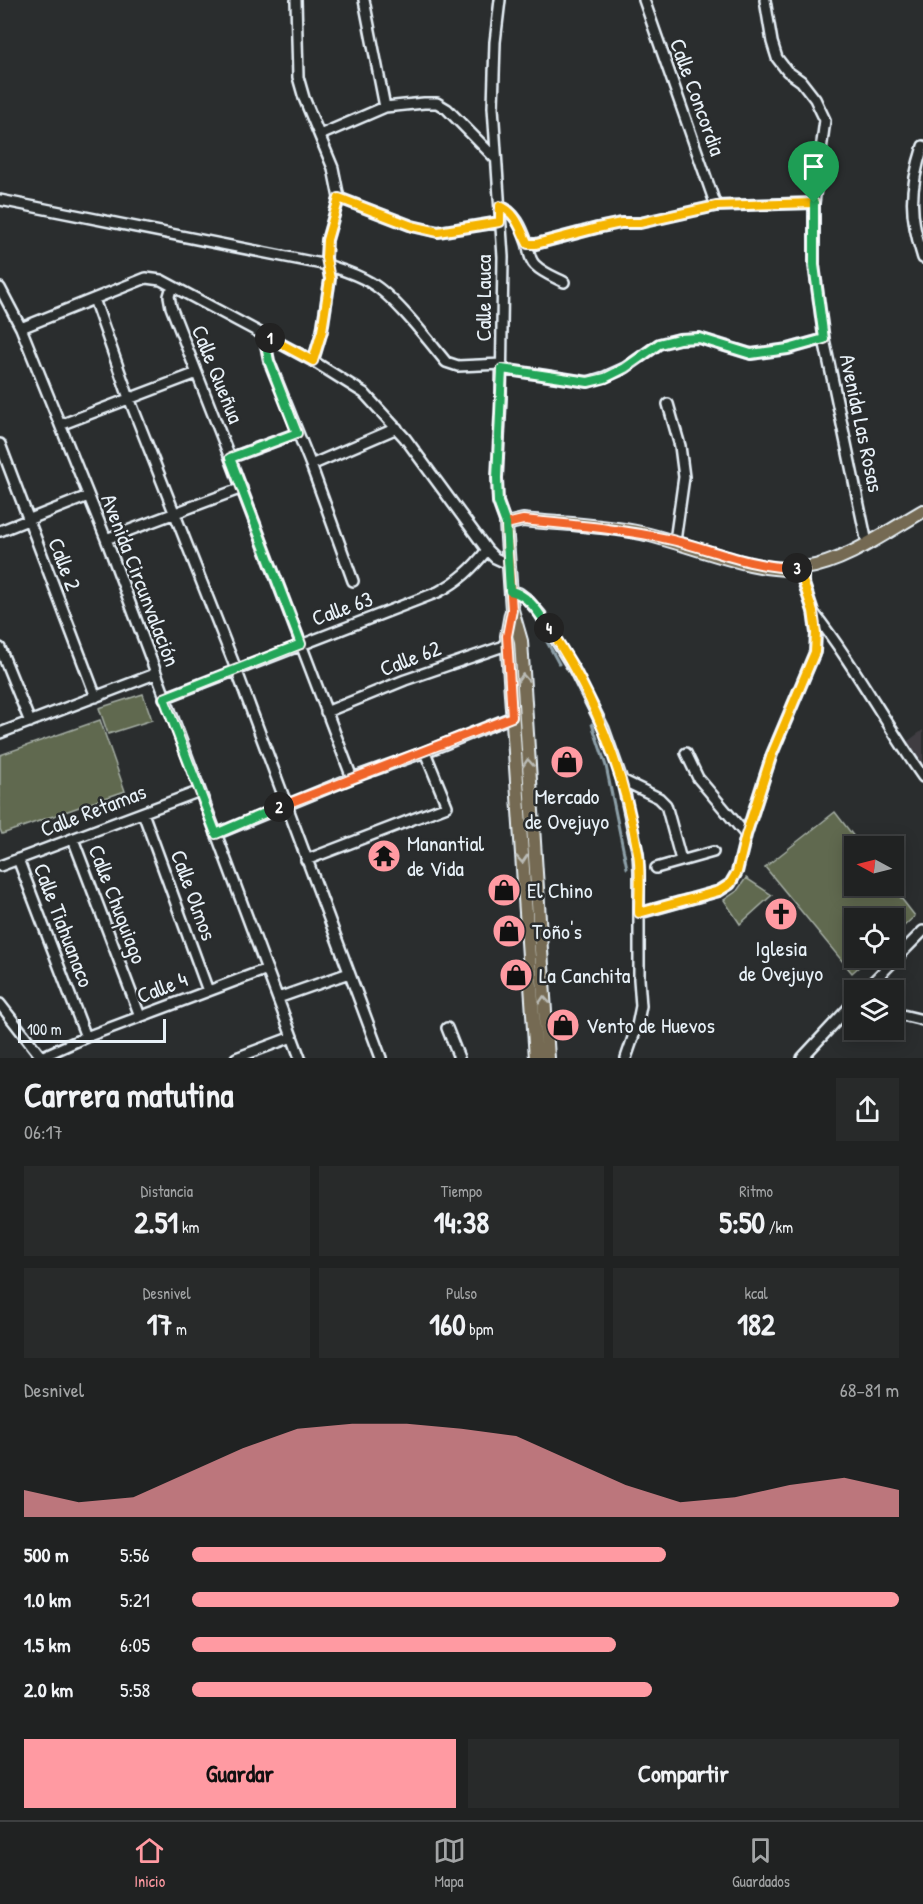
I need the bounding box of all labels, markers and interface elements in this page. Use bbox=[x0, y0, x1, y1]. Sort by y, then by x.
street label: Calle Concordia bbox=[663, 34, 733, 160]
pin bbox=[788, 141, 839, 203]
icon: arrive bbox=[797, 150, 830, 183]
street label: Calle Lauca bbox=[468, 254, 498, 341]
street label: Calle Queñua bbox=[185, 320, 251, 428]
pin: 1 bbox=[255, 323, 285, 353]
text: 1 bbox=[267, 327, 273, 349]
street label: Avenida Las Rosas bbox=[833, 351, 891, 495]
street label: Avenida Circunvalación bbox=[94, 490, 188, 670]
street label: Calle 2 bbox=[41, 533, 89, 595]
pin: 3 bbox=[782, 553, 812, 583]
text: 3 bbox=[793, 557, 801, 579]
street label: Calle 63 bbox=[307, 583, 377, 633]
pin: 4 bbox=[534, 613, 564, 643]
text: 4 bbox=[546, 617, 552, 639]
street label: Calle 62 bbox=[375, 632, 445, 683]
one-way arrow bbox=[517, 674, 530, 683]
shop icon: Mercado de Ovejuyo bbox=[549, 744, 585, 780]
one-way arrow bbox=[522, 759, 535, 768]
street label: Calle Retamas bbox=[36, 776, 150, 844]
place label: Mercado de Ovejuyo bbox=[525, 781, 609, 836]
pin: 2 bbox=[264, 792, 294, 822]
text: 2 bbox=[275, 796, 283, 818]
place label: Manantial de Vida bbox=[407, 828, 484, 883]
north arrow bbox=[844, 836, 904, 896]
map controls bbox=[844, 836, 904, 1040]
temple icon: Manantial de Vida bbox=[366, 838, 402, 874]
street label: Calle Chuquiago bbox=[82, 840, 154, 968]
street label: Calle Olmos bbox=[164, 846, 224, 944]
one-way arrow bbox=[515, 855, 528, 864]
street label: Calle Tiahuanaco bbox=[27, 859, 101, 991]
shop icon: El Chino bbox=[486, 872, 522, 908]
place label: El Chino bbox=[527, 875, 593, 905]
church icon: Iglesia de Ovejuyo bbox=[763, 896, 799, 932]
button: locate bbox=[844, 908, 904, 968]
shop icon: Toño's bbox=[491, 913, 527, 949]
place label: Toño's bbox=[532, 916, 582, 946]
place label: Iglesia de Ovejuyo bbox=[739, 933, 823, 988]
shop icon: La Canchita bbox=[498, 957, 534, 993]
place label: La Canchita bbox=[539, 960, 631, 990]
street label: Calle 4 bbox=[132, 964, 192, 1010]
button: layers bbox=[844, 980, 904, 1040]
one-way arrow bbox=[538, 995, 551, 1004]
shop icon: Vento de Huevos bbox=[545, 1007, 581, 1043]
place label: Vento de Huevos bbox=[586, 1010, 715, 1040]
scale bar bbox=[18, 1016, 166, 1044]
text: 100 m bbox=[27, 1018, 62, 1040]
text: Carrera matutina bbox=[24, 1073, 233, 1117]
button: share bbox=[836, 1078, 899, 1141]
text: 06:17 bbox=[24, 1118, 63, 1145]
text: Distancia bbox=[141, 1180, 193, 1202]
text: Tiempo bbox=[441, 1180, 482, 1202]
text: Ritmo bbox=[739, 1180, 773, 1202]
text: 2.51 bbox=[134, 1202, 178, 1242]
text: 14:38 bbox=[434, 1202, 489, 1242]
text: 5:50 bbox=[719, 1202, 765, 1242]
text: km bbox=[178, 1216, 199, 1238]
text: /km bbox=[765, 1216, 793, 1238]
text: Desnivel bbox=[143, 1282, 191, 1304]
text: Pulso bbox=[446, 1282, 477, 1304]
text: kcal bbox=[744, 1282, 768, 1304]
text: 17 bbox=[147, 1304, 172, 1344]
text: 160 bbox=[429, 1304, 466, 1344]
text: 182 bbox=[737, 1304, 775, 1344]
text: m bbox=[172, 1318, 187, 1340]
text: bpm bbox=[466, 1318, 494, 1340]
text: Desnivel bbox=[24, 1376, 84, 1403]
text: 68–81 m bbox=[840, 1376, 899, 1403]
text: 500 m bbox=[24, 1541, 69, 1568]
text: 5:56 bbox=[120, 1541, 150, 1568]
text: 1.0 km bbox=[24, 1586, 71, 1613]
text: 5:21 bbox=[120, 1586, 150, 1613]
text: 1.5 km bbox=[24, 1631, 71, 1658]
text: 6:05 bbox=[120, 1631, 150, 1658]
text: 2.0 km bbox=[24, 1676, 73, 1703]
text: 5:58 bbox=[120, 1676, 150, 1703]
button: Guardar bbox=[24, 1739, 456, 1808]
button: Compartir bbox=[468, 1739, 899, 1808]
tab: Inicio bbox=[133, 1834, 166, 1892]
tab: Mapa bbox=[433, 1834, 466, 1892]
tab: Guardados bbox=[732, 1834, 790, 1892]

